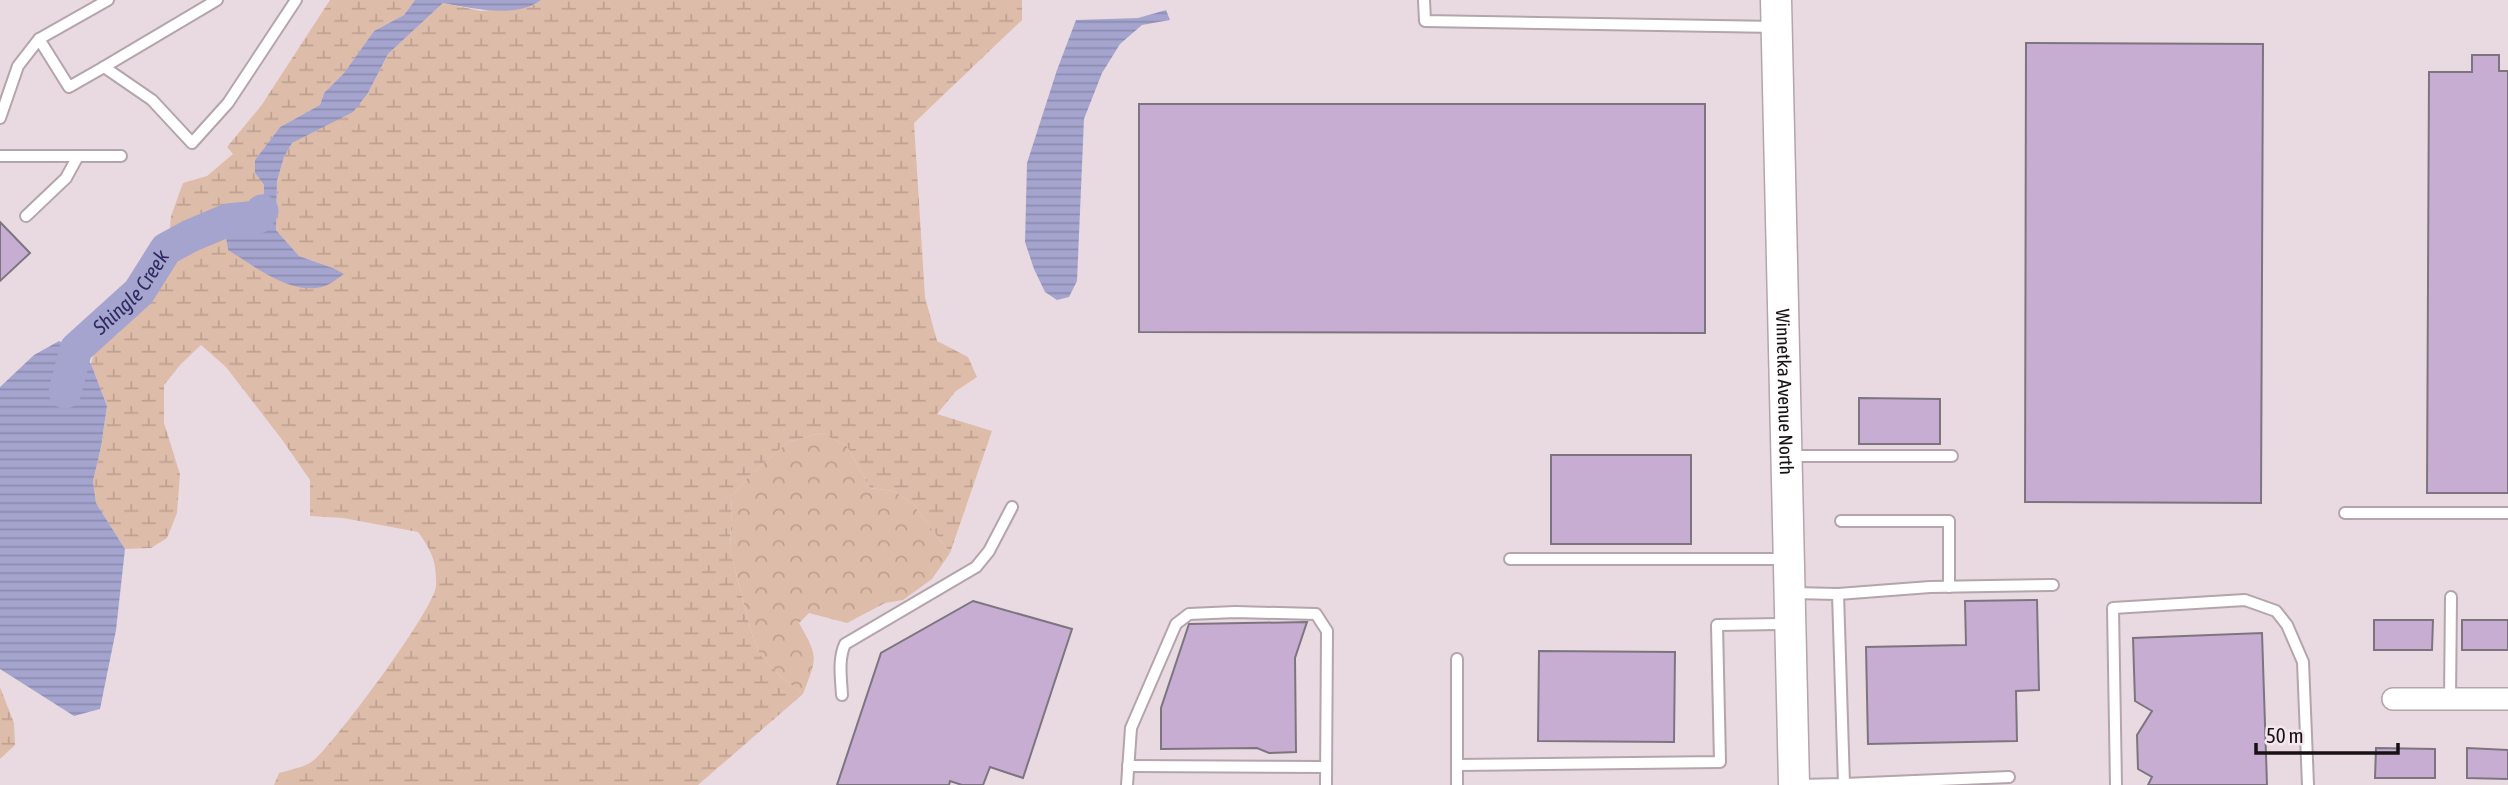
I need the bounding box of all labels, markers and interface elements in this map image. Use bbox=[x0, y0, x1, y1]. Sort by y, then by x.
water label: Shingle Creek bbox=[87, 245, 174, 339]
street label: Winnetka Avenue North bbox=[1772, 309, 1798, 475]
scale bar bbox=[2256, 712, 2398, 756]
text: 50 m bbox=[2266, 723, 2304, 747]

